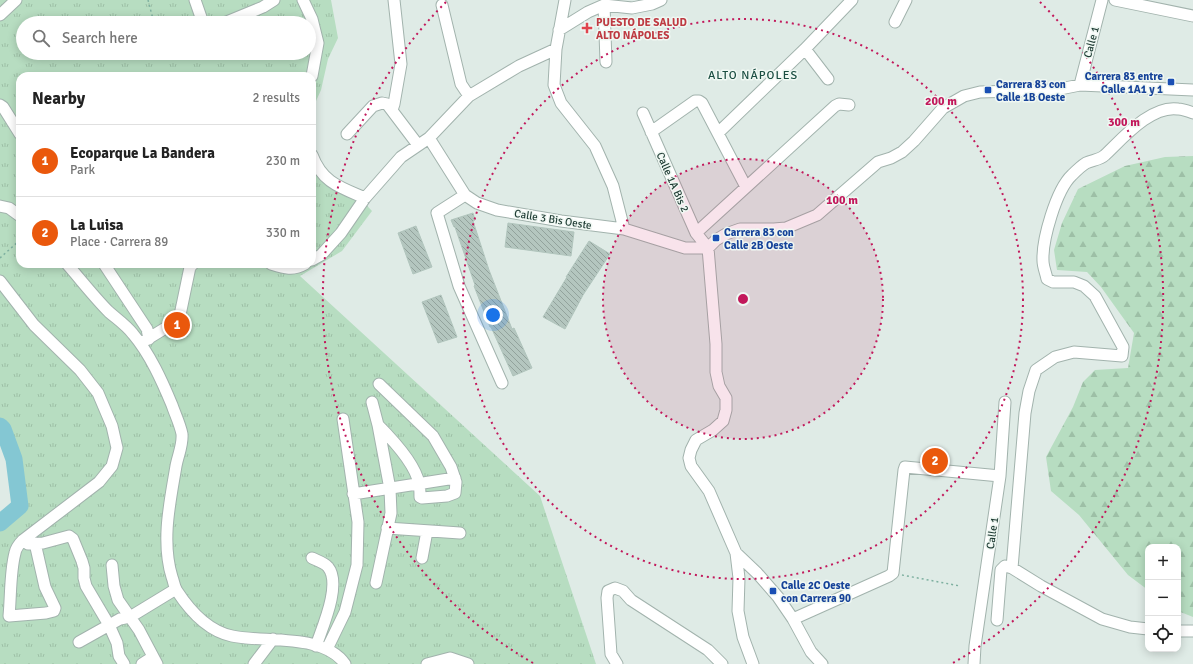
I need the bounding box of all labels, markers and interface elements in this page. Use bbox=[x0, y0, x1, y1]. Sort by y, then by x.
search box bbox=[16, 16, 316, 60]
place label: PUESTO DE SALUD ALTO NÁPOLES bbox=[596, 16, 687, 42]
marker: PUESTO DE SALUD ALTO NÁPOLES bbox=[581, 22, 593, 34]
street label: Calle 1 bbox=[1081, 25, 1102, 59]
icon: search bbox=[30, 27, 52, 49]
text: Search here bbox=[62, 29, 138, 47]
district label: ALTO NÁPOLES bbox=[708, 68, 798, 83]
place label: Carrera 83 entre Calle 1A1 y 1 bbox=[1085, 70, 1164, 96]
marker: Carrera 83 entre Calle 1A1 y 1 bbox=[1166, 77, 1176, 87]
place label: Carrera 83 con Calle 1B Oeste bbox=[996, 78, 1066, 104]
marker: Carrera 83 con Calle 1B Oeste bbox=[983, 85, 993, 95]
text: Nearby bbox=[32, 88, 85, 109]
text: 2 results bbox=[252, 90, 300, 106]
text: 200 m bbox=[925, 94, 957, 109]
text: 300 m bbox=[1108, 115, 1140, 130]
text: Ecoparque La Bandera bbox=[70, 144, 215, 162]
street label: Calle 1A Bis 2 bbox=[654, 150, 692, 214]
text: 1 bbox=[41, 153, 49, 169]
text: 230 m bbox=[266, 153, 300, 169]
text: Park bbox=[70, 162, 95, 178]
text: 100 m bbox=[826, 193, 858, 208]
street label: Calle 3 Bis Oeste bbox=[513, 207, 593, 232]
text: La Luisa bbox=[70, 216, 124, 234]
text: 2 bbox=[41, 225, 49, 241]
text: 330 m bbox=[266, 225, 300, 241]
place label: Carrera 83 con Calle 2B Oeste bbox=[724, 226, 794, 252]
marker: Carrera 83 con Calle 2B Oeste bbox=[711, 233, 721, 243]
text: Place · Carrera 89 bbox=[70, 234, 168, 250]
centre of rings bbox=[736, 292, 750, 306]
your location bbox=[483, 305, 503, 325]
pin: 1 bbox=[164, 310, 190, 340]
pin: 2 bbox=[922, 446, 948, 476]
street label: Calle 1 bbox=[984, 516, 1001, 550]
map controls bbox=[1145, 544, 1181, 652]
button: + bbox=[1145, 544, 1181, 580]
place label: Calle 2C Oeste con Carrera 90 bbox=[781, 579, 851, 605]
button: − bbox=[1145, 580, 1181, 616]
marker: Calle 2C Oeste con Carrera 90 bbox=[768, 586, 778, 596]
button: locate bbox=[1145, 616, 1181, 652]

